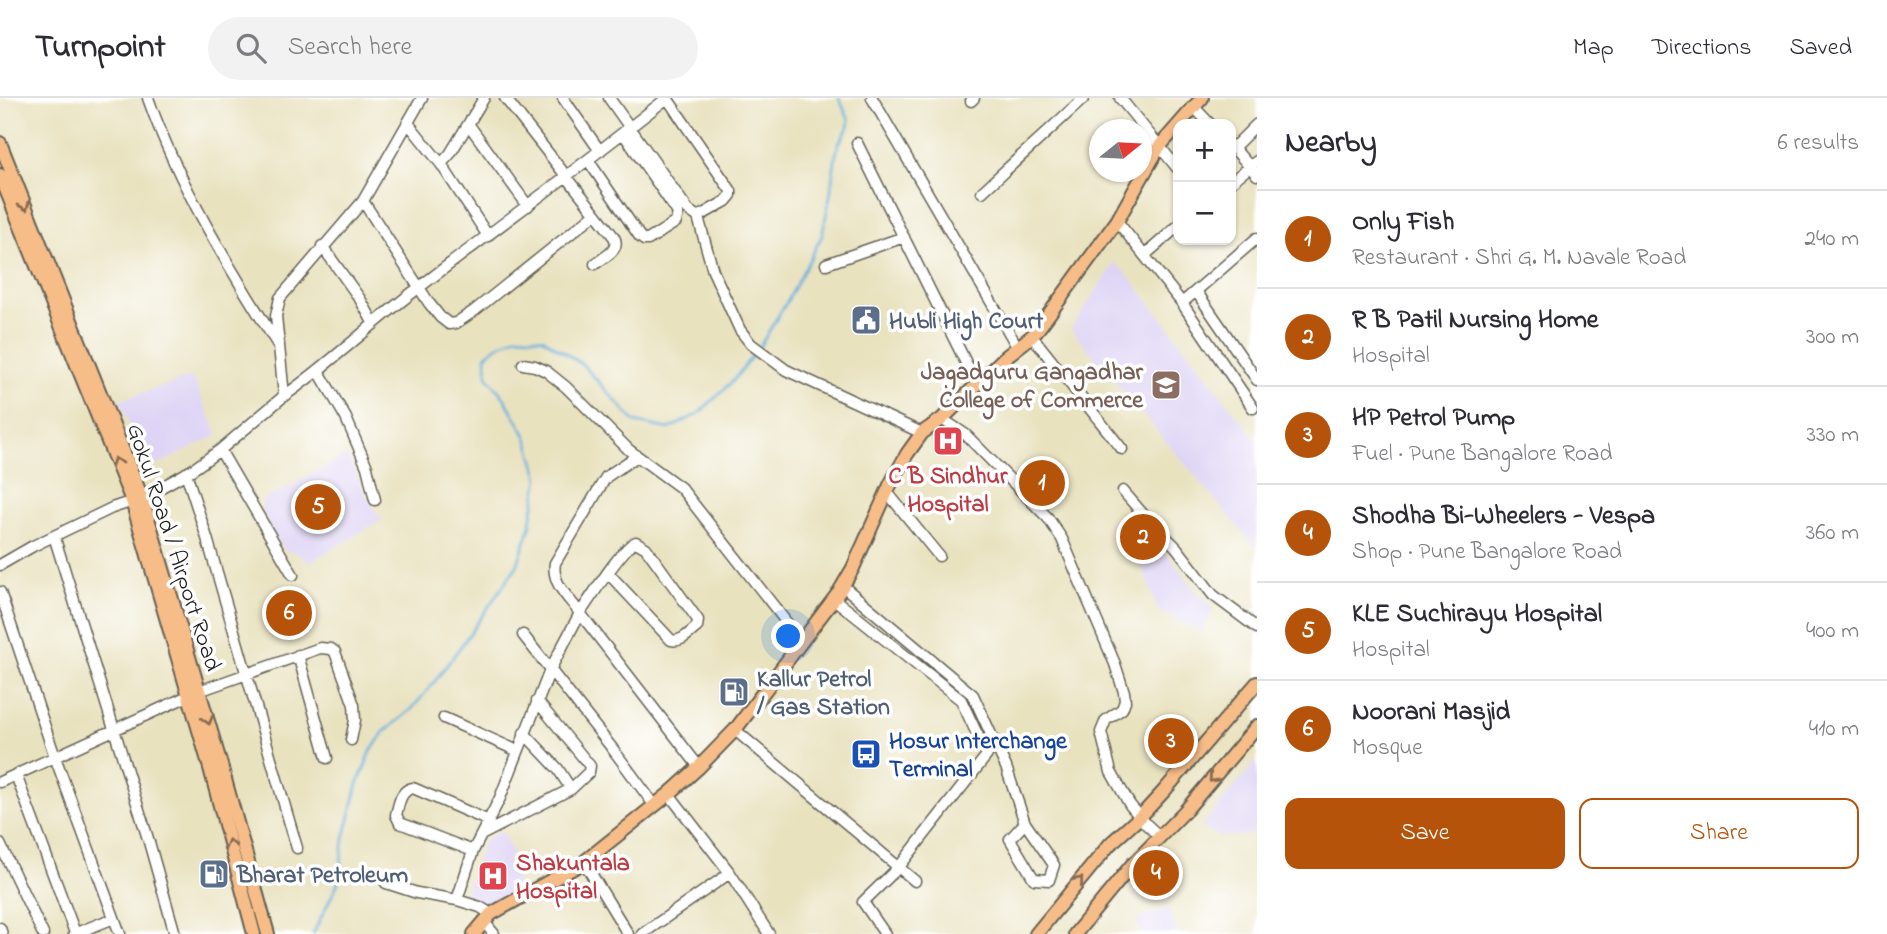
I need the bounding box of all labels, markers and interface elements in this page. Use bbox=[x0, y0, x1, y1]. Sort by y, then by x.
search box bbox=[208, 17, 698, 80]
text: Turnpoint bbox=[35, 24, 166, 72]
icon: search bbox=[232, 29, 270, 67]
text: Search here bbox=[288, 29, 412, 67]
text: Map bbox=[1573, 31, 1614, 66]
text: Directions bbox=[1652, 31, 1751, 66]
text: Saved bbox=[1789, 31, 1852, 66]
north arrow bbox=[1089, 119, 1152, 182]
map controls bbox=[1173, 119, 1236, 245]
button: + bbox=[1173, 119, 1236, 182]
text: Nearby bbox=[1285, 122, 1377, 166]
text: 6 results bbox=[1778, 127, 1859, 160]
button: − bbox=[1173, 182, 1236, 245]
one-way arrow bbox=[17, 199, 31, 211]
text: Only Fish bbox=[1352, 204, 1454, 242]
text: 1 bbox=[1304, 223, 1312, 256]
text: 240 m bbox=[1805, 223, 1859, 256]
text: Restaurant · Shri G. M. Navale Road bbox=[1352, 242, 1686, 275]
text: R B Patil Nursing Home bbox=[1352, 302, 1598, 340]
public building icon: Hubli High Court bbox=[849, 303, 883, 337]
place label: Hubli High Court bbox=[889, 305, 1044, 341]
text: 2 bbox=[1302, 321, 1314, 354]
text: 300 m bbox=[1806, 321, 1859, 354]
text: Hospital bbox=[1352, 340, 1430, 373]
place label: Jagadguru Gangadhar College of Commerce bbox=[921, 356, 1144, 420]
school or university icon: Jagadguru Gangadhar College of Commerce bbox=[1149, 368, 1183, 402]
text: HP Petrol Pump bbox=[1352, 400, 1515, 438]
street label: Gokul Road / Airport Road bbox=[116, 419, 229, 677]
text: 3 bbox=[1303, 419, 1313, 452]
text: 330 m bbox=[1806, 419, 1859, 452]
hospital icon: C B Sindhur Hospital bbox=[931, 424, 965, 458]
text: Fuel · Pune Bangalore Road bbox=[1352, 438, 1612, 471]
one-way arrow bbox=[110, 457, 124, 469]
pin: 1 bbox=[1019, 457, 1065, 509]
place label: C B Sindhur Hospital bbox=[889, 460, 1008, 523]
pin: 5 bbox=[295, 481, 341, 533]
text: Shodha Bi-Wheelers - Vespa bbox=[1352, 498, 1655, 536]
pin: 2 bbox=[1120, 511, 1166, 563]
text: 4 bbox=[1303, 517, 1313, 550]
text: 360 m bbox=[1806, 517, 1859, 550]
text: Shop · Pune Bangalore Road bbox=[1352, 536, 1622, 569]
pin: 6 bbox=[266, 587, 312, 639]
text: KLE Suchirayu Hospital bbox=[1352, 596, 1602, 634]
text: 5 bbox=[1301, 615, 1315, 648]
text: 400 m bbox=[1806, 615, 1859, 648]
your location bbox=[771, 619, 805, 653]
text: Hospital bbox=[1352, 634, 1430, 667]
place label: Kallur Petrol / Gas Station bbox=[756, 663, 890, 726]
fuel station icon: Kallur Petrol / Gas Station bbox=[717, 675, 751, 709]
text: Noorani Masjid bbox=[1352, 694, 1510, 732]
text: 6 bbox=[1303, 713, 1313, 746]
text: 410 m bbox=[1809, 713, 1859, 746]
one-way arrow bbox=[200, 714, 214, 726]
pin: 3 bbox=[1148, 715, 1194, 767]
place label: Hosur Interchange Terminal bbox=[889, 725, 1068, 788]
text: Mosque bbox=[1352, 732, 1423, 765]
bus stop icon: Hosur Interchange Terminal bbox=[849, 737, 883, 771]
one-way arrow bbox=[1209, 770, 1221, 783]
button: Save bbox=[1285, 798, 1565, 869]
button: Share bbox=[1579, 798, 1859, 869]
one-way arrow bbox=[224, 839, 239, 851]
place label: Shakuntala Hospital bbox=[516, 847, 630, 910]
pin: 4 bbox=[1133, 847, 1179, 899]
fuel station icon: Bharat Petroleum bbox=[197, 857, 231, 891]
place label: Bharat Petroleum bbox=[236, 859, 408, 894]
hospital icon: Shakuntala Hospital bbox=[476, 859, 510, 893]
one-way arrow bbox=[1070, 877, 1083, 889]

